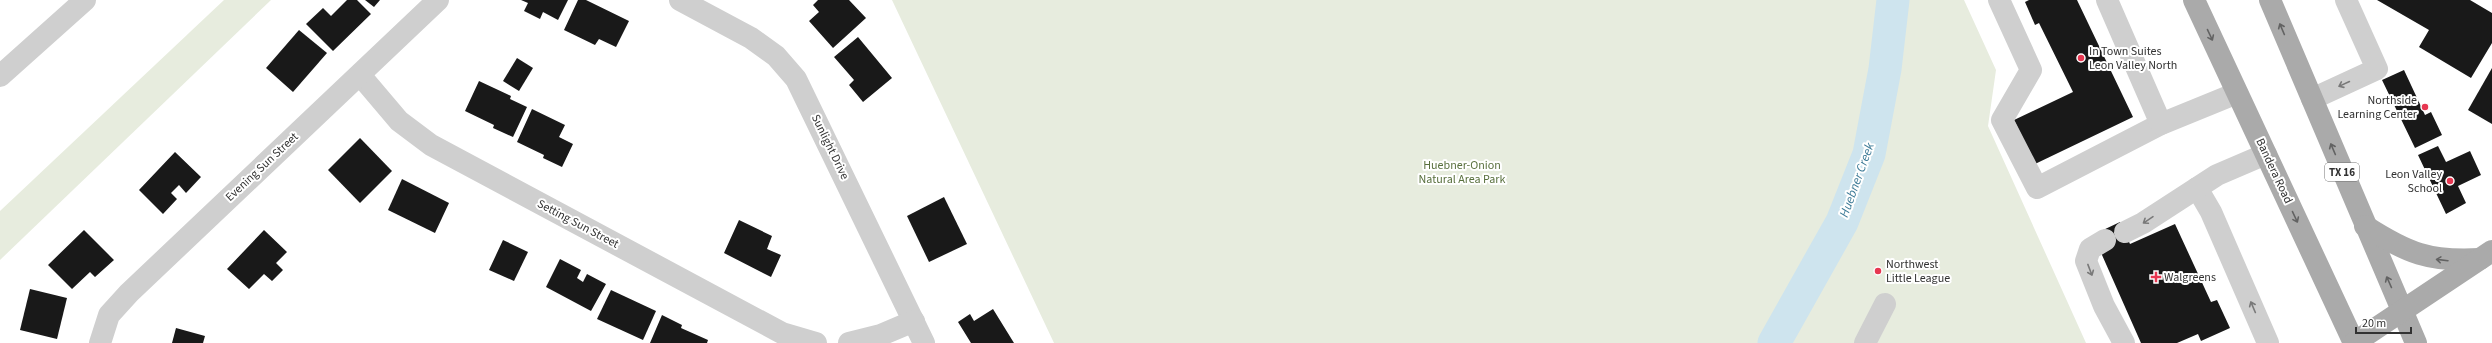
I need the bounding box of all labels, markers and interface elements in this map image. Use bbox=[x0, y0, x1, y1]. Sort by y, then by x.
one-way arrow bbox=[2278, 24, 2285, 36]
one-way arrow bbox=[2207, 29, 2214, 41]
place label: In Town Suites Leon Valley North bbox=[2089, 43, 2177, 74]
marker: In Town Suites Leon Valley North bbox=[2076, 53, 2086, 63]
one-way arrow bbox=[2339, 81, 2351, 88]
place label: Northside Learning Center bbox=[2337, 92, 2418, 123]
marker: Northside Learning Center bbox=[2420, 102, 2430, 112]
street label: Sunlight Drive bbox=[807, 112, 853, 182]
street label: Evening Sun Street bbox=[222, 129, 302, 205]
street label: Bandera Road bbox=[2251, 136, 2297, 206]
water label: Huebner Creek bbox=[1835, 139, 1879, 220]
one-way arrow bbox=[2328, 144, 2336, 156]
park label: Huebner-Onion Natural Area Park bbox=[1419, 157, 1505, 188]
road number: TX 16 bbox=[2325, 163, 2359, 181]
place label: Leon Valley School bbox=[2385, 166, 2442, 197]
marker: Leon Valley School bbox=[2445, 176, 2455, 186]
street label: Setting Sun Street bbox=[534, 195, 622, 253]
one-way arrow bbox=[2292, 211, 2299, 223]
one-way arrow bbox=[2142, 216, 2154, 224]
place label: Northwest Little League bbox=[1886, 256, 1950, 287]
one-way arrow bbox=[2436, 256, 2449, 263]
one-way arrow bbox=[2086, 263, 2094, 275]
marker: Northwest Little League bbox=[1873, 266, 1883, 276]
place label: Walgreens bbox=[2164, 269, 2216, 286]
marker: Walgreens bbox=[2151, 272, 2161, 282]
one-way arrow bbox=[2385, 276, 2392, 288]
one-way arrow bbox=[2248, 301, 2256, 313]
scale bar bbox=[2356, 309, 2411, 335]
text: 20 m bbox=[2362, 315, 2386, 332]

